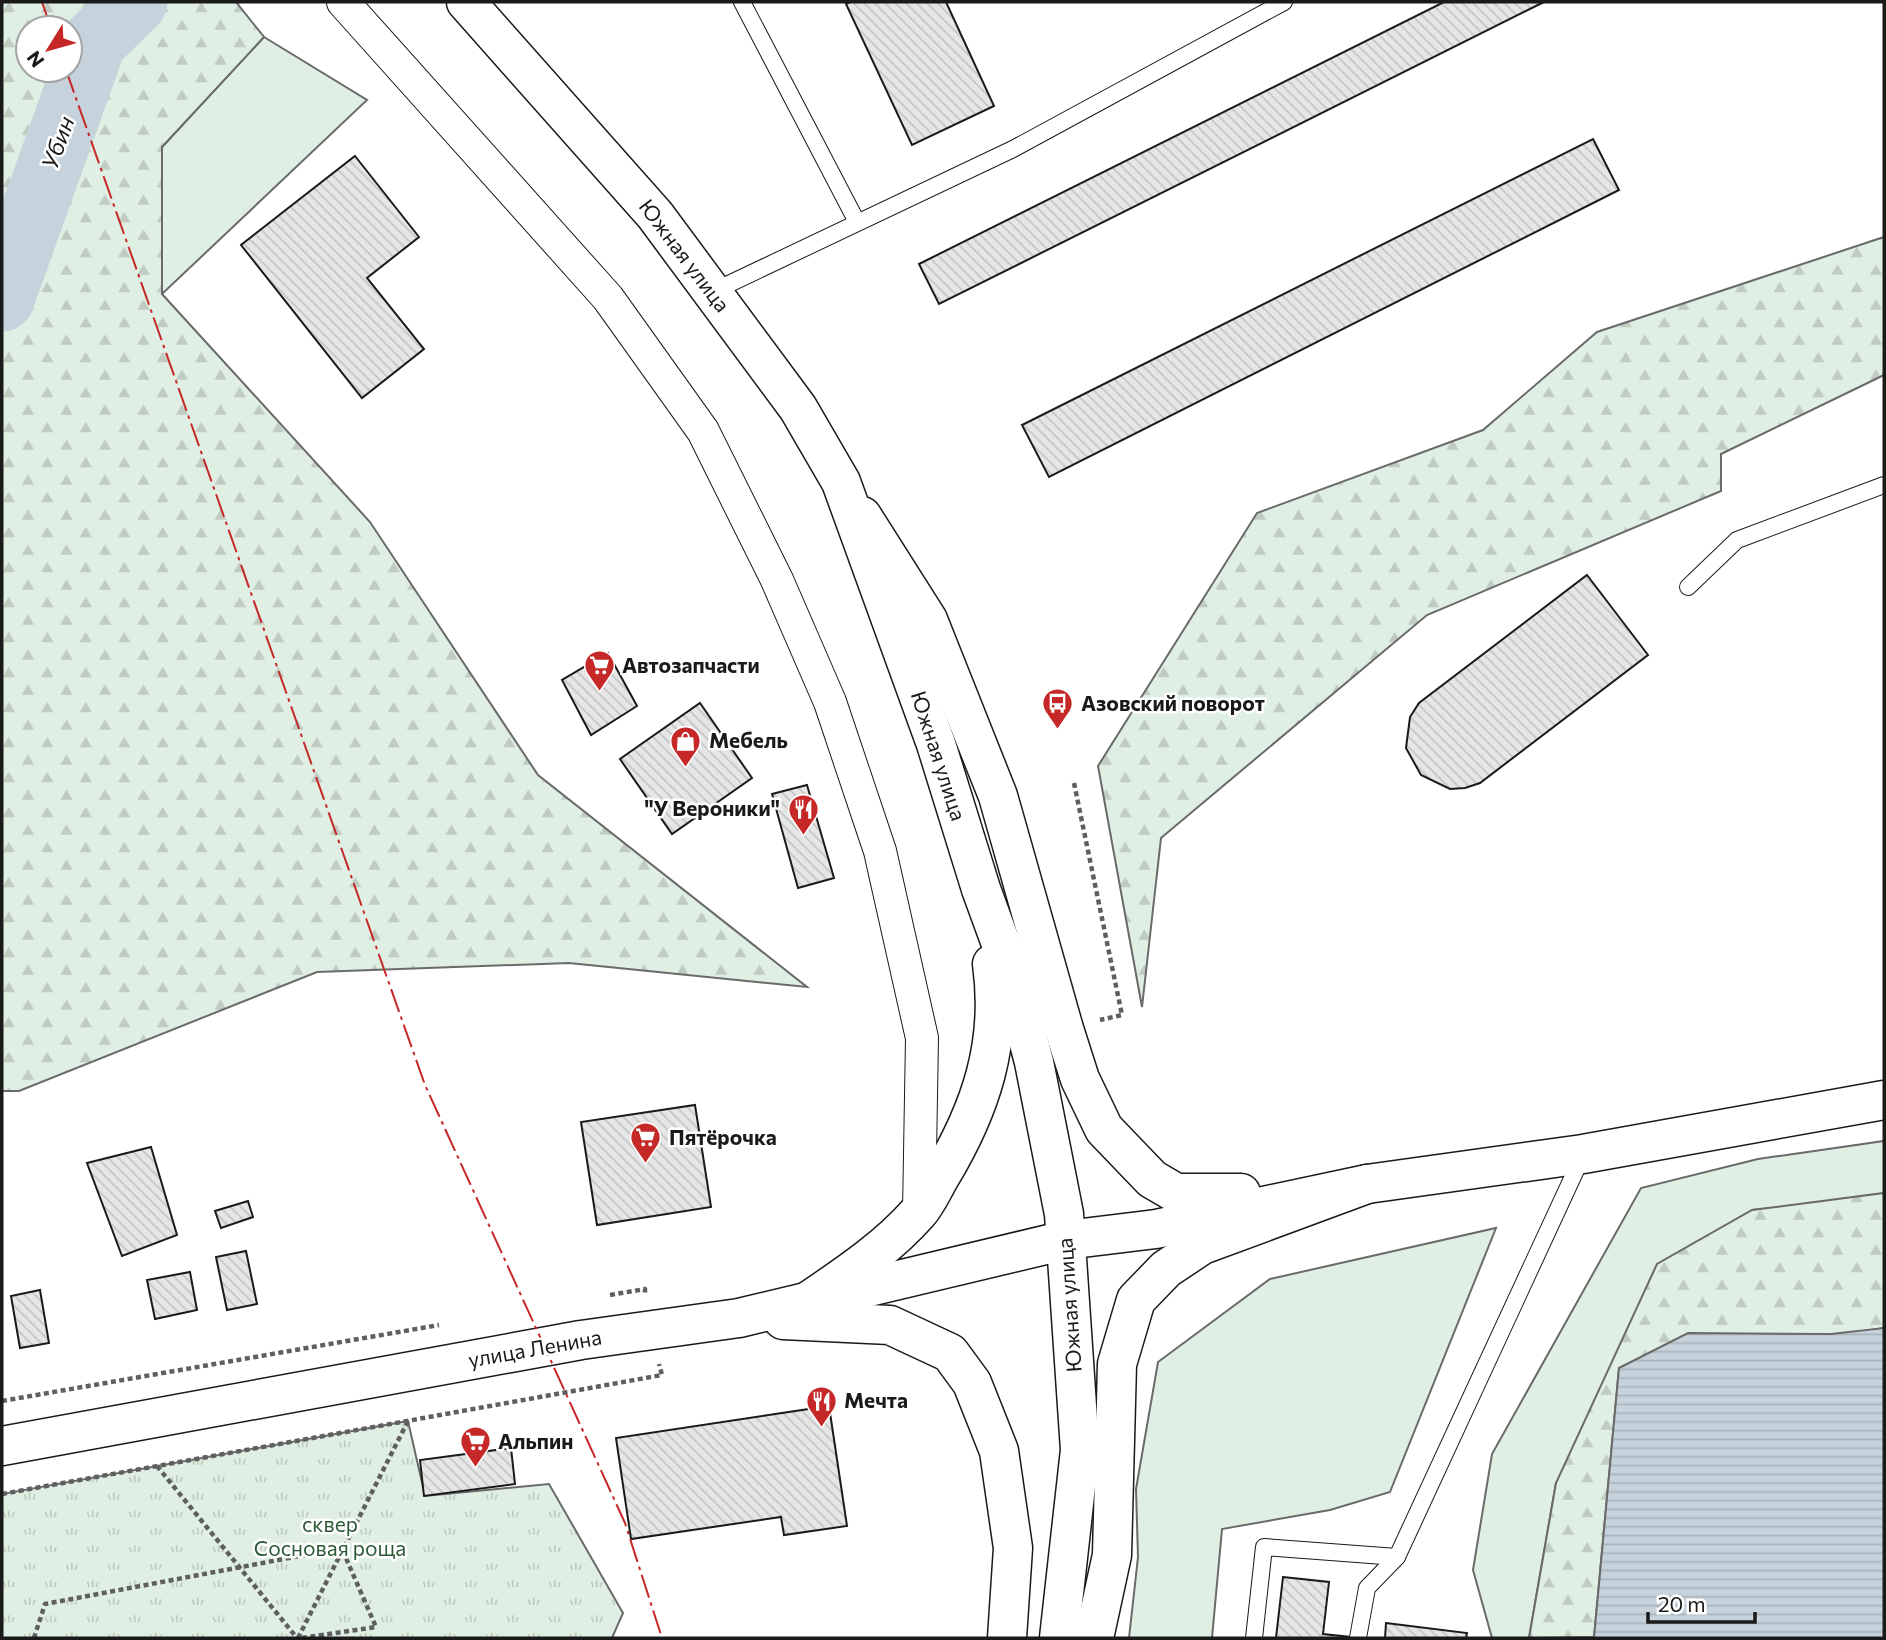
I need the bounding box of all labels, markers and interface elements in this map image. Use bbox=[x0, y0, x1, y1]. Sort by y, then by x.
north arrow bbox=[14, 14, 84, 84]
text: N bbox=[22, 47, 49, 72]
water label: Убин bbox=[35, 112, 80, 173]
street label: Южная улица bbox=[635, 194, 736, 316]
supermarket icon: Автозапчасти bbox=[582, 649, 616, 693]
place label: Автозапчасти bbox=[622, 652, 760, 677]
bus stop icon: Азовский поворот bbox=[1041, 687, 1075, 731]
street label: Южная улица bbox=[907, 688, 972, 823]
place label: Азовский поворот bbox=[1081, 690, 1265, 715]
shop icon: Мебель bbox=[669, 724, 703, 768]
place label: Мебель bbox=[709, 727, 788, 752]
restaurant icon: "У Вероники" bbox=[786, 792, 820, 836]
place label: "У Вероники" bbox=[644, 795, 780, 820]
supermarket icon: Пятёрочка bbox=[629, 1121, 663, 1165]
place label: Пятёрочка bbox=[669, 1124, 777, 1149]
street label: Южная улица bbox=[1051, 1237, 1086, 1373]
street label: улица Ленина bbox=[466, 1323, 603, 1372]
restaurant icon: Мечта bbox=[804, 1384, 838, 1428]
place label: Мечта bbox=[844, 1387, 908, 1412]
supermarket icon: Альпин bbox=[458, 1425, 492, 1469]
place label: Альпин bbox=[498, 1428, 573, 1453]
park label: сквер Сосновая роща bbox=[254, 1511, 406, 1560]
scale bar bbox=[1648, 1580, 1755, 1624]
text: 20 m bbox=[1658, 1591, 1706, 1616]

